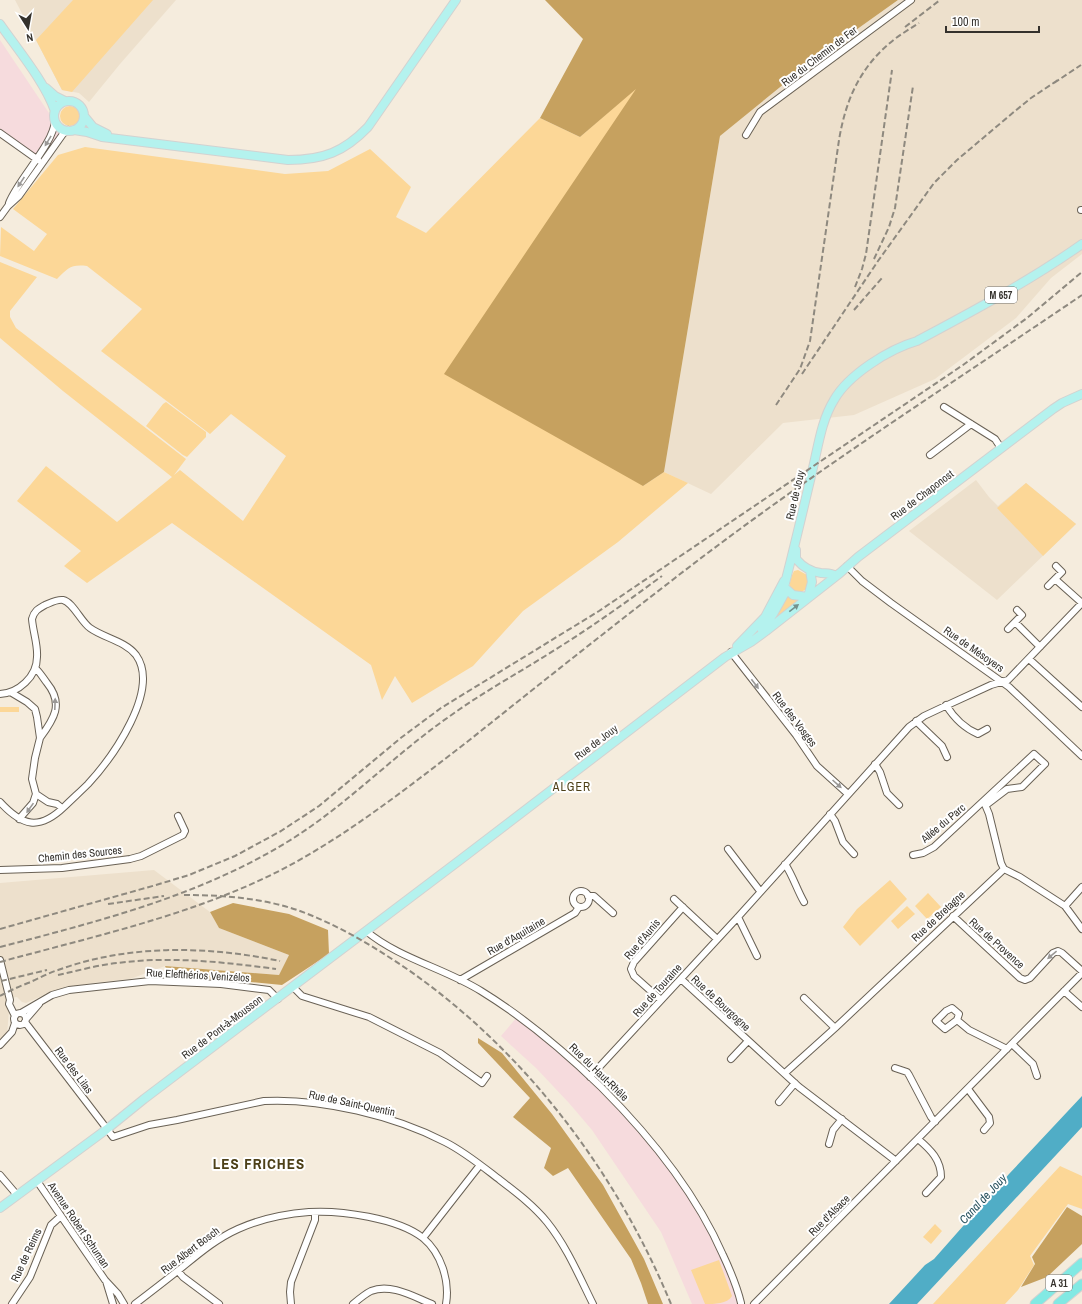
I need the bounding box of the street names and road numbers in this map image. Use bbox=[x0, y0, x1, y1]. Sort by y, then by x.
street label: Rue du Chemin de Fer bbox=[778, 23, 860, 89]
road number: M 657 bbox=[985, 287, 1017, 303]
street label: Rue de Chaponost bbox=[888, 466, 957, 523]
street label: Rue de Jouy bbox=[782, 468, 808, 521]
street label: Rue de Mésoyers bbox=[941, 623, 1007, 675]
street label: Rue des Vosges bbox=[770, 689, 821, 750]
street label: Rue de Jouy bbox=[572, 721, 621, 763]
street label: Allée du Parc bbox=[917, 800, 968, 846]
street label: Chemin des Sources bbox=[37, 843, 123, 865]
street label: Rue de Bretagne bbox=[908, 888, 968, 944]
street label: Rue d'Aquitaine bbox=[485, 914, 547, 958]
street label: Rue de Provence bbox=[966, 914, 1028, 972]
street label: Rue d'Aunis bbox=[621, 915, 663, 962]
street label: Rue de Touraine bbox=[630, 961, 684, 1019]
street label: Rue Elefthérios Venizélos bbox=[146, 965, 251, 985]
street label: Rue de Bourgogne bbox=[689, 972, 753, 1034]
street label: Rue de Pont-à-Mousson bbox=[179, 992, 265, 1062]
street label: Rue du Haut-Rhêle bbox=[566, 1040, 632, 1104]
street label: Rue des Lilas bbox=[52, 1044, 96, 1097]
street label: Rue de Saint-Quentin bbox=[308, 1087, 396, 1119]
street label: Avenue Robert Schuman bbox=[44, 1179, 113, 1271]
street label: Rue d'Alsace bbox=[805, 1191, 853, 1239]
street label: Rue Albert Bosch bbox=[158, 1223, 222, 1277]
street label: Rue de Reims bbox=[7, 1225, 45, 1284]
road number: A 31 bbox=[1046, 1275, 1072, 1291]

